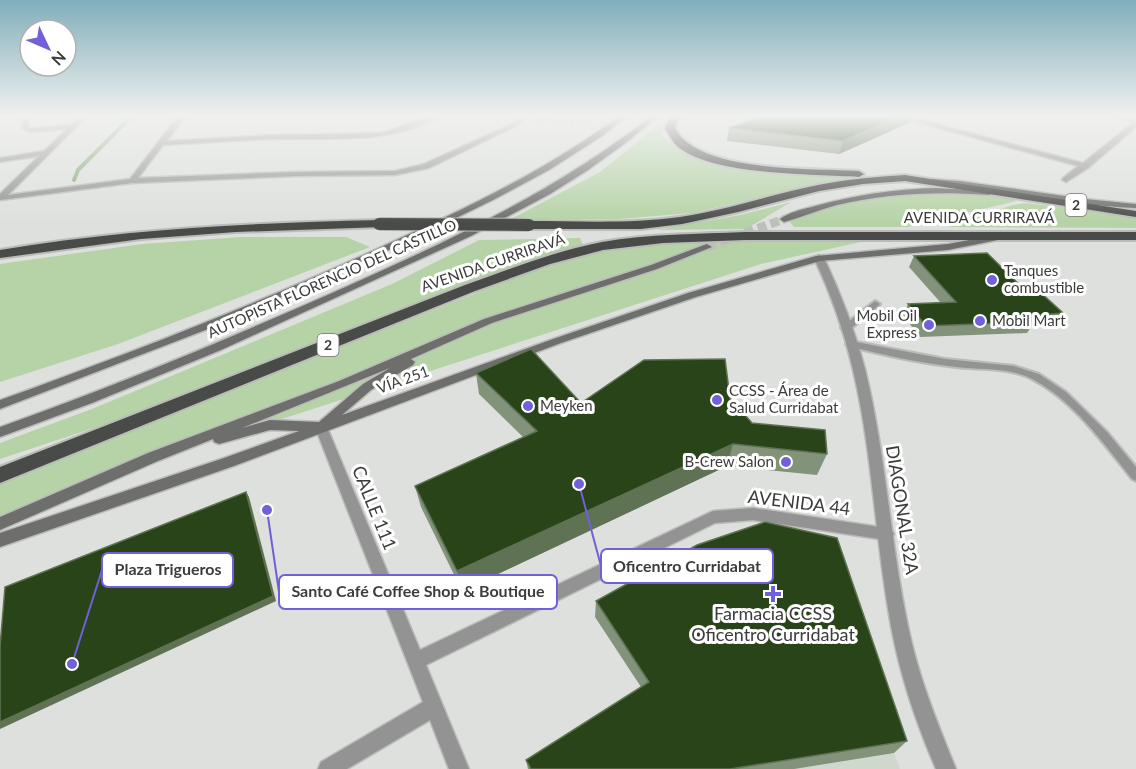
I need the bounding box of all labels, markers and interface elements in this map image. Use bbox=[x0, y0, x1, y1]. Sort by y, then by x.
north arrow bbox=[18, 18, 78, 78]
text: N bbox=[48, 48, 70, 70]
road number: 2 bbox=[1066, 194, 1086, 216]
street label: AVENIDA CURRIRAVÁ bbox=[904, 208, 1055, 226]
street label: AUTOPISTA FLORENCIO DEL CASTILLO bbox=[204, 215, 459, 341]
street label: AVENIDA CURRIRAVÁ bbox=[418, 229, 568, 295]
place label: Tanques combustible bbox=[1004, 261, 1084, 296]
marker: Tanques combustible bbox=[985, 273, 999, 287]
place label: Mobil Oil Express bbox=[856, 306, 917, 341]
place label: Mobil Mart bbox=[992, 311, 1066, 329]
marker: Mobil Mart bbox=[973, 314, 987, 328]
marker: Mobil Oil Express bbox=[922, 318, 936, 332]
road number: 2 bbox=[318, 334, 338, 356]
street label: VÍA 251 bbox=[374, 361, 431, 397]
place label: CCSS - Área de Salud Curridabat bbox=[729, 381, 839, 416]
marker: CCSS - Área de Salud Curridabat bbox=[710, 393, 724, 407]
place label: Meyken bbox=[540, 396, 593, 414]
marker: Meyken bbox=[521, 399, 535, 413]
street label: DIAGONAL 32A bbox=[882, 444, 924, 577]
place label: B-Crew Salon bbox=[685, 452, 774, 470]
marker: B-Crew Salon bbox=[779, 455, 793, 469]
street label: CALLE 111 bbox=[348, 462, 402, 553]
street label: AVENIDA 44 bbox=[747, 485, 852, 519]
callout: Oficentro Curridabat bbox=[601, 549, 773, 583]
callout: Plaza Trigueros bbox=[102, 553, 233, 587]
text: Oficentro Curridabat bbox=[613, 556, 761, 575]
text: Plaza Trigueros bbox=[115, 559, 221, 578]
callout: Santo Café Coffee Shop & Boutique bbox=[279, 575, 557, 609]
text: Santo Café Coffee Shop & Boutique bbox=[291, 581, 545, 600]
marker: Farmacia CCSS Oficentro Curridabat bbox=[766, 587, 780, 601]
place label: Farmacia CCSS Oficentro Curridabat bbox=[691, 602, 855, 645]

